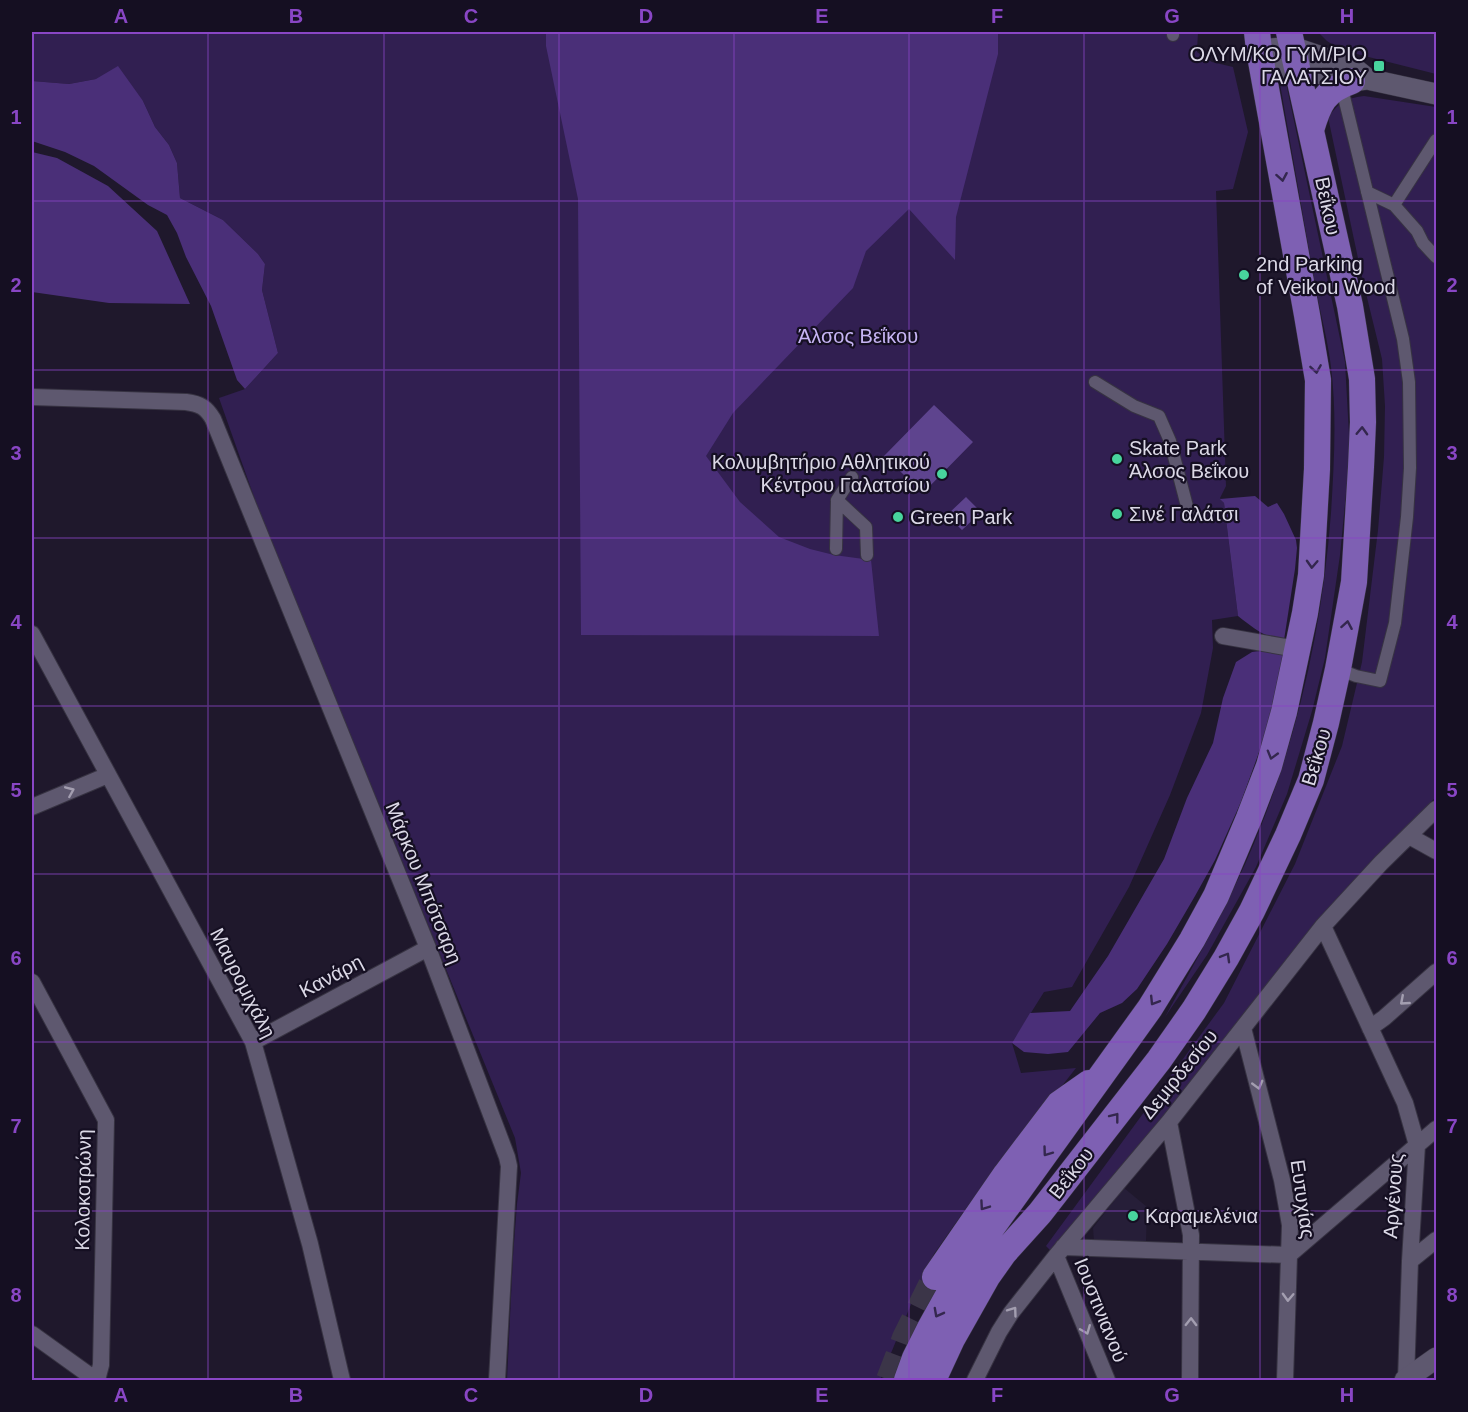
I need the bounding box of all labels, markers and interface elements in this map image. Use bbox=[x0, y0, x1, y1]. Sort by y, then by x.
text: A bbox=[114, 5, 128, 27]
text: B bbox=[289, 5, 303, 27]
text: C bbox=[464, 5, 478, 27]
text: D bbox=[639, 5, 653, 27]
text: E bbox=[815, 5, 829, 27]
text: F bbox=[991, 5, 1003, 27]
text: G bbox=[1164, 5, 1180, 27]
text: H bbox=[1340, 5, 1354, 27]
place label: ΟΛΥΜ/ΚΟ ΓΥΜ/ΡΙΟ ΓΑΛΑΤΣΙΟΥ bbox=[1190, 43, 1367, 88]
marker: ΟΛΥΜ/ΚΟ ΓΥΜ/ΡΙΟ ΓΑΛΑΤΣΙΟΥ bbox=[1372, 59, 1386, 73]
text: 1 bbox=[10, 106, 22, 128]
text: 1 bbox=[1446, 106, 1458, 128]
one-way arrow bbox=[1276, 173, 1288, 182]
street label: Βεΐκου bbox=[1311, 175, 1345, 237]
place label: 2nd Parking of Veikou Wood bbox=[1256, 253, 1396, 298]
marker: 2nd Parking of Veikou Wood bbox=[1237, 268, 1251, 282]
text: 2 bbox=[10, 274, 22, 296]
text: 2 bbox=[1446, 274, 1458, 296]
park label: Άλσος Βεΐκου bbox=[798, 325, 918, 347]
one-way arrow bbox=[1309, 365, 1321, 374]
one-way arrow bbox=[1356, 426, 1369, 435]
place label: Skate Park Άλσος Βεΐκου bbox=[1129, 437, 1249, 482]
text: 3 bbox=[10, 442, 22, 464]
text: 3 bbox=[1446, 442, 1458, 464]
place label: Κολυμβητήριο Αθλητικού Κέντρου Γαλατσίου bbox=[712, 451, 930, 496]
marker: Skate Park Άλσος Βεΐκου bbox=[1110, 452, 1124, 466]
marker: Κολυμβητήριο Αθλητικού Κέντρου Γαλατσίου bbox=[935, 467, 949, 481]
place label: Σινέ Γαλάτσι bbox=[1129, 503, 1239, 525]
place label: Green Park bbox=[910, 506, 1013, 528]
marker: Σινέ Γαλάτσι bbox=[1110, 507, 1124, 521]
marker: Green Park bbox=[891, 510, 905, 524]
one-way arrow bbox=[1305, 560, 1318, 569]
text: 4 bbox=[10, 611, 22, 633]
text: 4 bbox=[1446, 611, 1458, 633]
one-way arrow bbox=[1340, 620, 1352, 630]
street label: Βεΐκου bbox=[1297, 726, 1335, 788]
one-way arrow bbox=[1267, 749, 1279, 760]
text: 5 bbox=[10, 779, 22, 801]
text: 5 bbox=[1446, 779, 1458, 801]
one-way arrow bbox=[63, 786, 74, 798]
street label: Μάρκου Μπότσαρη bbox=[382, 799, 466, 967]
street label: Μαυρομιχάλη bbox=[206, 924, 280, 1042]
text: 6 bbox=[10, 947, 22, 969]
text: 6 bbox=[1446, 947, 1458, 969]
street label: Κανάρη bbox=[295, 950, 367, 1002]
one-way arrow bbox=[1219, 953, 1231, 964]
one-way arrow bbox=[1400, 994, 1411, 1005]
one-way arrow bbox=[1150, 995, 1162, 1005]
street label: Δεμιρδεσίου bbox=[1136, 1025, 1222, 1123]
one-way arrow bbox=[1251, 1079, 1264, 1089]
one-way arrow bbox=[1107, 1113, 1118, 1124]
text: 7 bbox=[10, 1115, 22, 1137]
text: 7 bbox=[1446, 1115, 1458, 1137]
street label: Κολοκοτρώνη bbox=[71, 1129, 95, 1251]
street label: Βεΐκου bbox=[1044, 1143, 1098, 1203]
one-way arrow bbox=[1043, 1145, 1054, 1156]
street label: Αργένους bbox=[1379, 1152, 1407, 1239]
street label: Ευτυχίας bbox=[1287, 1158, 1319, 1240]
one-way arrow bbox=[980, 1199, 991, 1210]
place label: Καραμελένια bbox=[1145, 1205, 1258, 1227]
marker: Καραμελένια bbox=[1126, 1209, 1140, 1223]
street label: Ιουστινιανού bbox=[1070, 1255, 1132, 1365]
text: 8 bbox=[10, 1284, 22, 1306]
text: 8 bbox=[1446, 1284, 1458, 1306]
one-way arrow bbox=[1282, 1292, 1294, 1301]
one-way arrow bbox=[934, 1307, 945, 1318]
one-way arrow bbox=[1006, 1307, 1017, 1318]
one-way arrow bbox=[1184, 1318, 1197, 1327]
one-way arrow bbox=[1079, 1323, 1091, 1334]
text: A bbox=[114, 1384, 128, 1406]
text: B bbox=[289, 1384, 303, 1406]
text: C bbox=[464, 1384, 478, 1406]
text: D bbox=[639, 1384, 653, 1406]
text: E bbox=[815, 1384, 829, 1406]
text: F bbox=[991, 1384, 1003, 1406]
text: G bbox=[1164, 1384, 1180, 1406]
text: H bbox=[1340, 1384, 1354, 1406]

